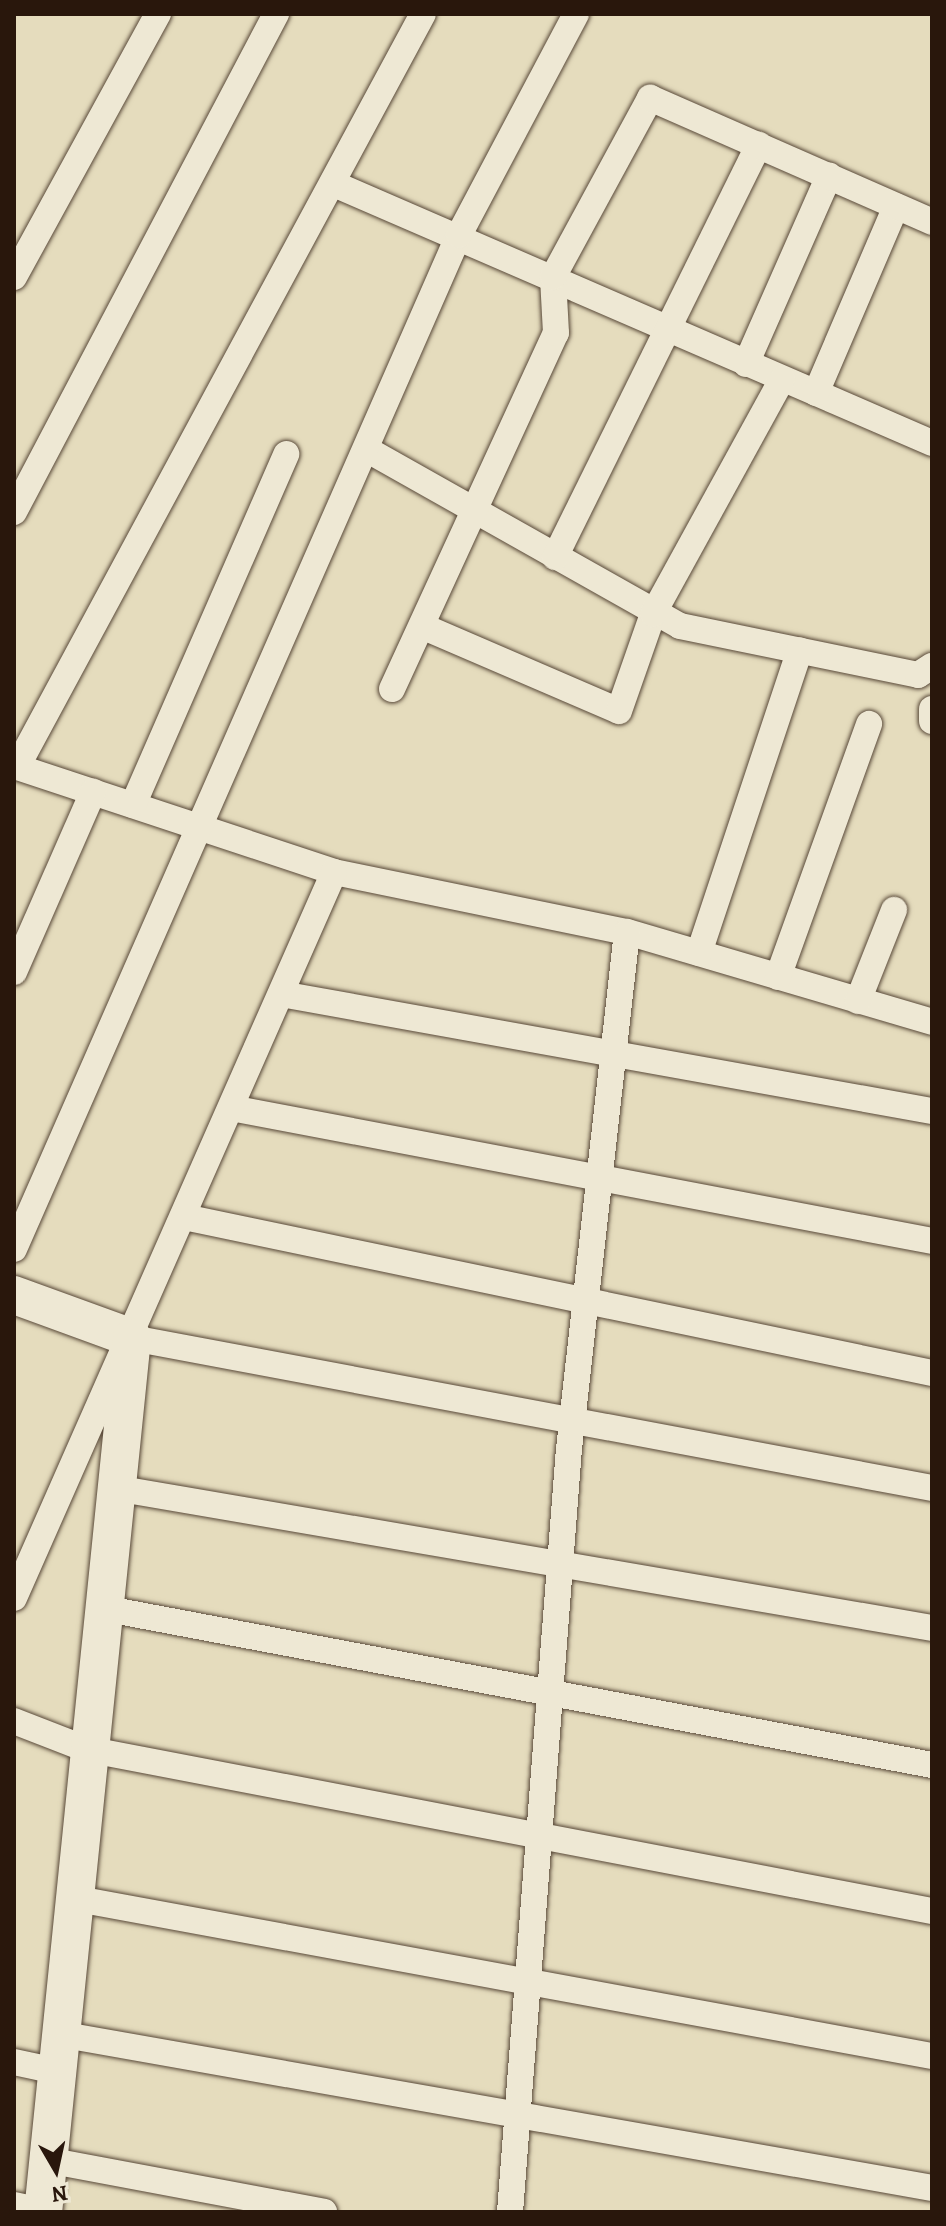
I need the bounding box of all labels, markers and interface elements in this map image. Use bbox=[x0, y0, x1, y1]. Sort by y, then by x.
north arrow bbox=[16, 2130, 96, 2210]
text: N bbox=[49, 2178, 70, 2210]

